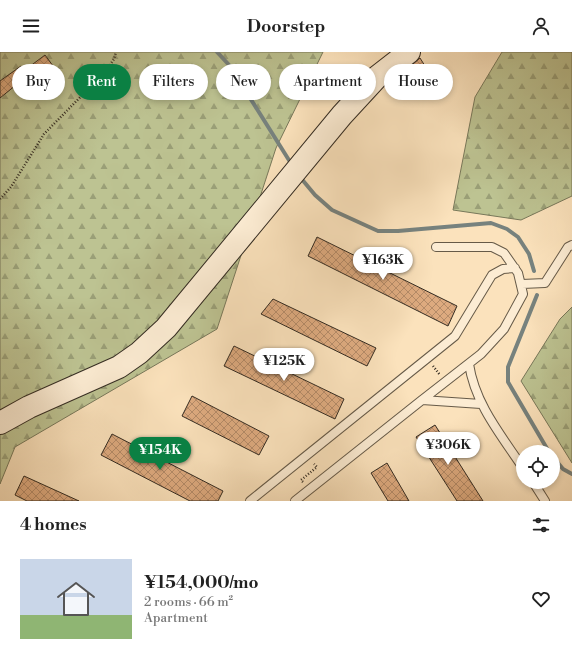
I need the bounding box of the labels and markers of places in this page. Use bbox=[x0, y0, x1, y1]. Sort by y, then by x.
pin: ¥163K bbox=[355, 247, 411, 281]
pin: ¥125K bbox=[256, 348, 312, 382]
pin: ¥306K bbox=[420, 432, 476, 466]
pin: ¥154K bbox=[132, 437, 188, 471]

